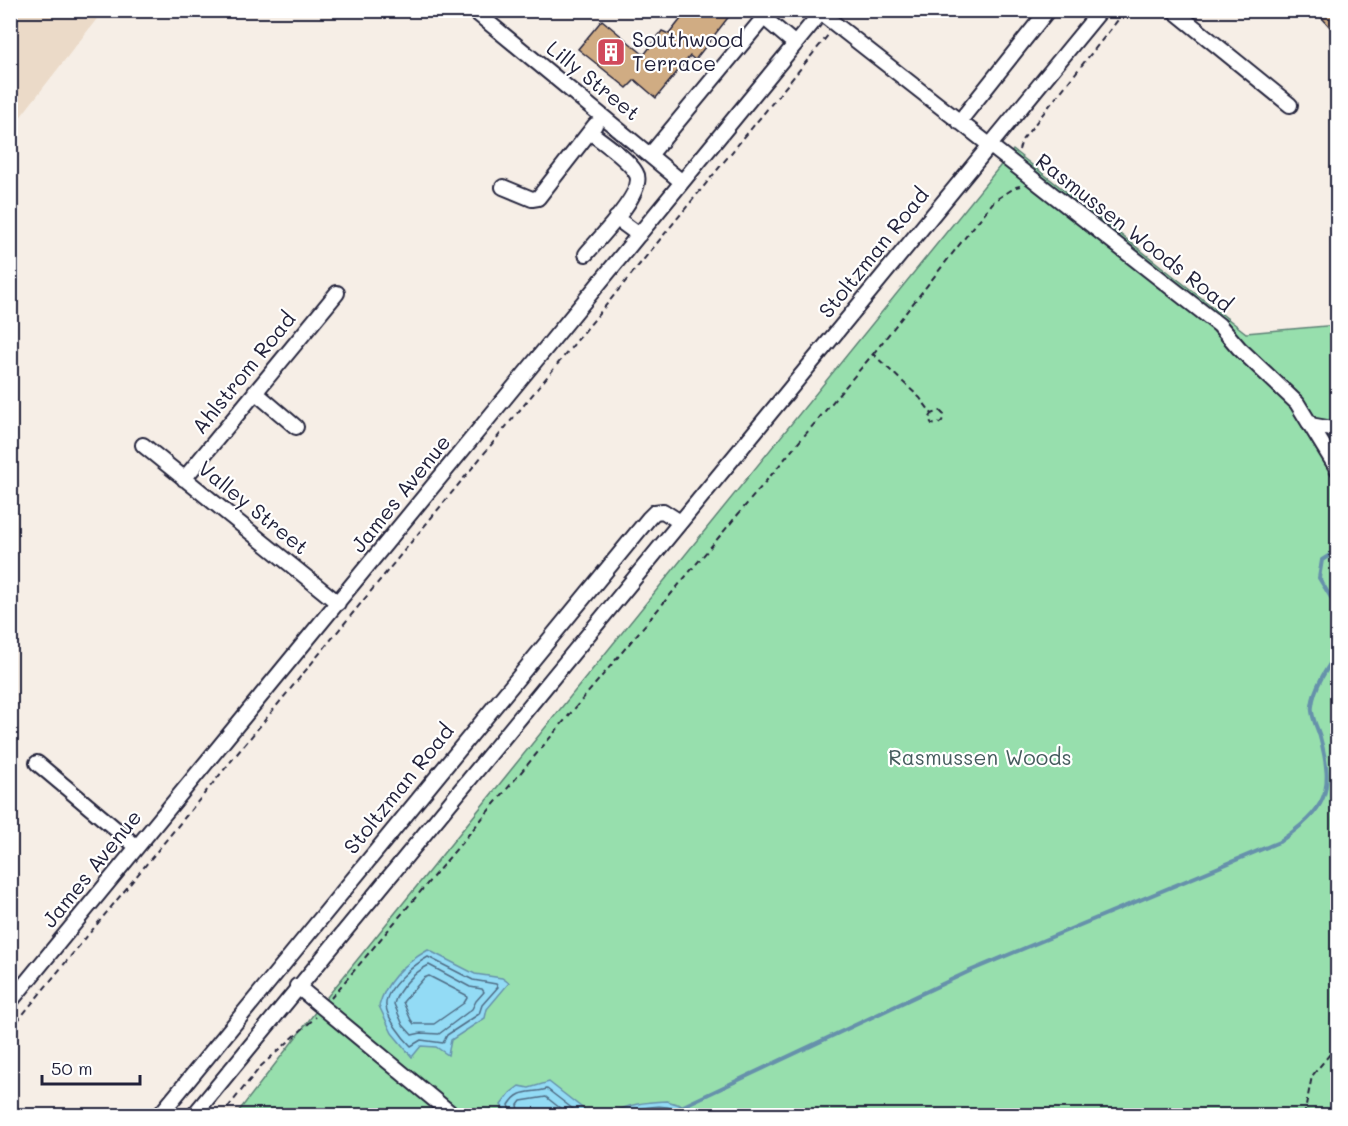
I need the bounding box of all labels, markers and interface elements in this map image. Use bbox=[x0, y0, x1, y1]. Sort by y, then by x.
place label: Southwood Terrace bbox=[632, 25, 743, 76]
street label: Lilly Street bbox=[542, 34, 646, 126]
building icon: Southwood Terrace bbox=[595, 36, 627, 68]
street label: Rasmussen Woods Road bbox=[1031, 146, 1239, 317]
street label: Stoltzman Road bbox=[812, 181, 934, 323]
street label: Ahlstrom Road bbox=[185, 305, 300, 439]
street label: James Avenue bbox=[344, 429, 456, 557]
street label: Valley Street bbox=[193, 454, 315, 560]
street label: Stoltzman Road bbox=[337, 717, 459, 859]
park label: Rasmussen Woods bbox=[888, 743, 1072, 770]
street label: James Avenue bbox=[35, 804, 147, 932]
scale bar bbox=[42, 1048, 140, 1086]
text: 50 m bbox=[51, 1056, 93, 1080]

